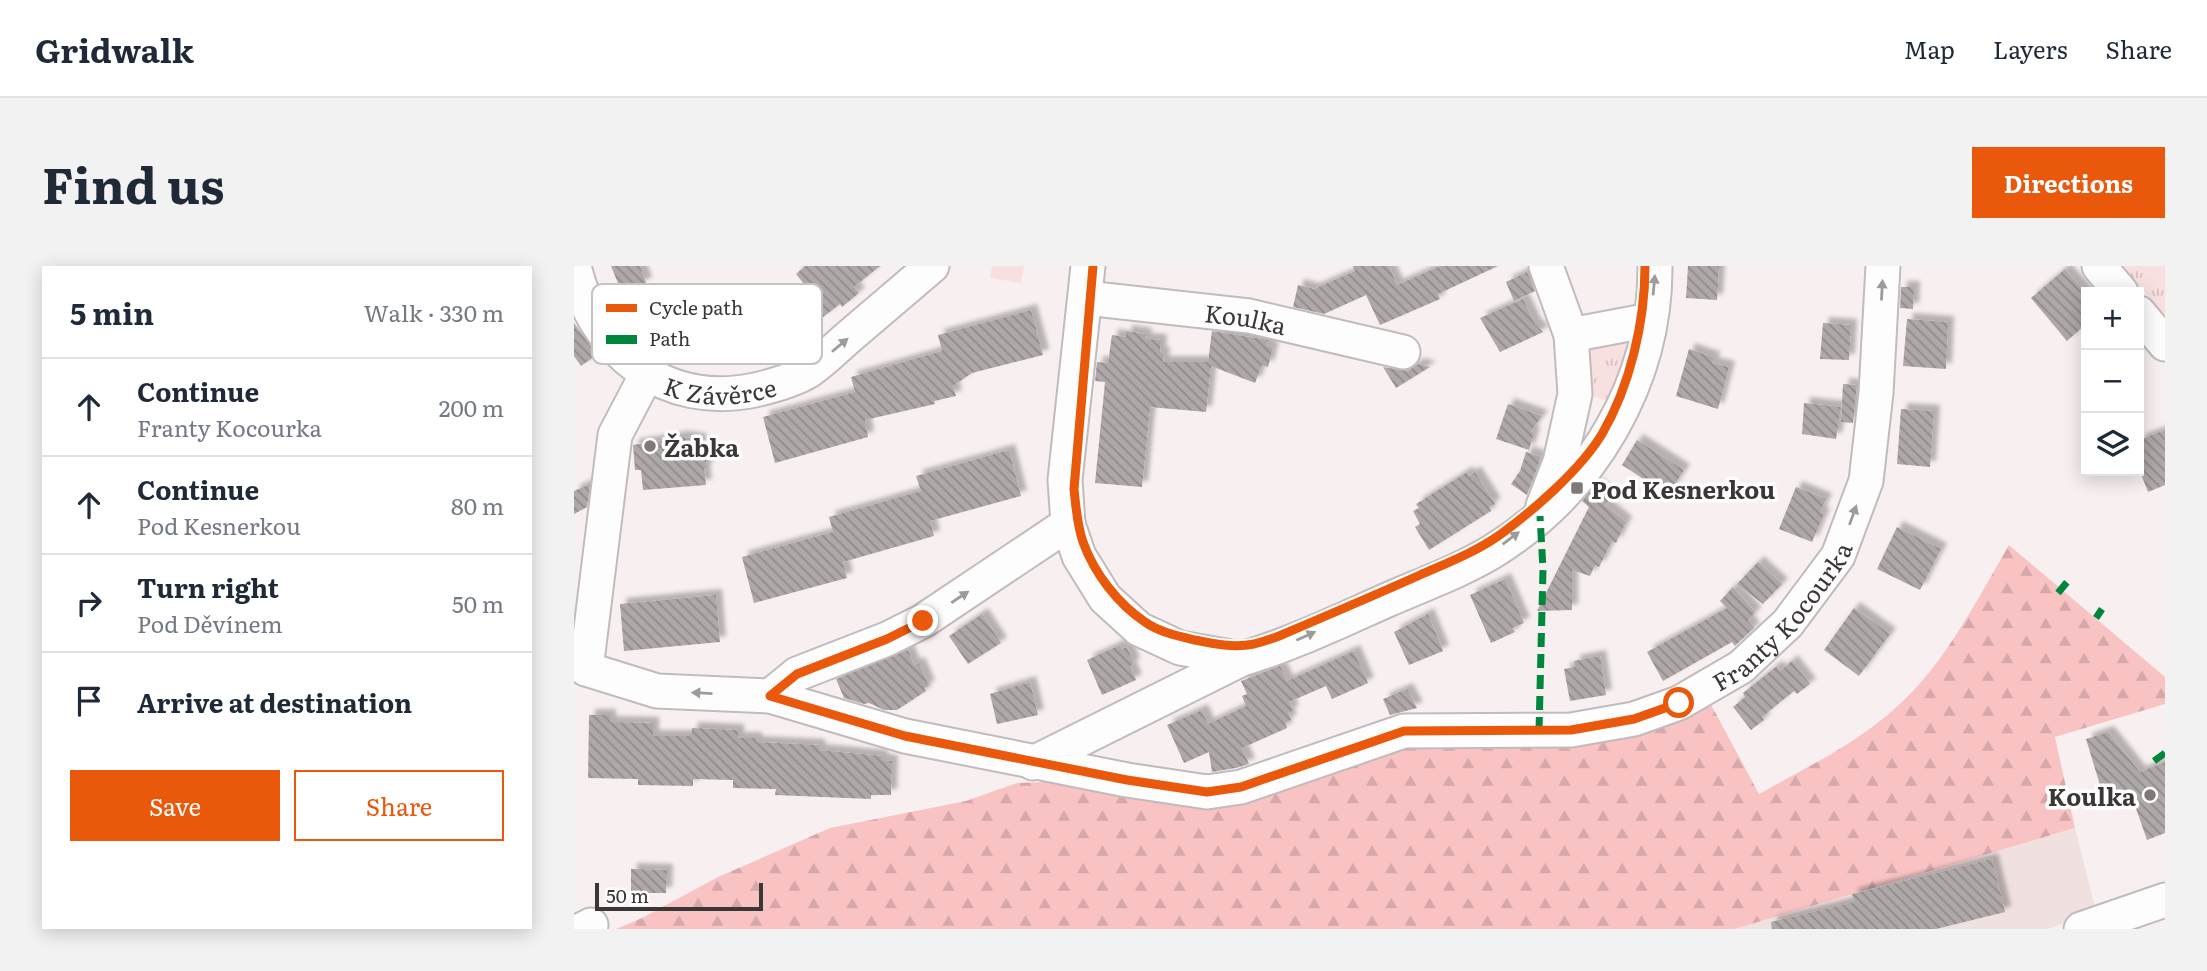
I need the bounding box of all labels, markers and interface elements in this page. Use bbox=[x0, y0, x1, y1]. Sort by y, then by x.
text: Gridwalk bbox=[35, 24, 194, 73]
text: Map bbox=[1904, 31, 1955, 66]
text: Layers bbox=[1993, 31, 2067, 66]
text: Share bbox=[2105, 31, 2172, 66]
text: Find us bbox=[42, 146, 225, 219]
button: Directions bbox=[1972, 147, 2165, 218]
one-way arrow bbox=[1649, 274, 1660, 296]
one-way arrow bbox=[1877, 279, 1888, 301]
legend bbox=[592, 284, 822, 364]
map controls bbox=[2081, 287, 2144, 476]
button: + bbox=[2081, 287, 2144, 350]
text: 5 min bbox=[70, 290, 154, 334]
text: Cycle path bbox=[649, 293, 743, 321]
street label: Koulka bbox=[1203, 294, 1290, 342]
text: Walk · 330 m bbox=[364, 295, 504, 329]
text: Path bbox=[649, 324, 690, 352]
one-way arrow bbox=[831, 338, 848, 353]
button: − bbox=[2081, 350, 2144, 413]
street label: K Závěrce bbox=[660, 366, 780, 411]
text: Continue bbox=[137, 371, 259, 410]
icon: ahead bbox=[70, 388, 108, 426]
text: 200 m bbox=[439, 390, 504, 424]
text: Franty Kocourka bbox=[137, 410, 322, 444]
button: layers bbox=[2081, 413, 2144, 476]
place label: Žabka bbox=[664, 429, 739, 464]
marker: Žabka bbox=[642, 438, 658, 454]
text: Continue bbox=[137, 469, 259, 508]
place label: Pod Kesnerkou bbox=[1591, 471, 1775, 506]
marker: Pod Kesnerkou bbox=[1569, 480, 1585, 496]
icon: ahead bbox=[70, 486, 108, 524]
text: 80 m bbox=[451, 488, 504, 522]
one-way arrow bbox=[1848, 504, 1859, 525]
text: Pod Kesnerkou bbox=[137, 508, 301, 542]
one-way arrow bbox=[1502, 531, 1520, 545]
street label: Franty Kocourka bbox=[1705, 537, 1859, 698]
text: Turn right bbox=[137, 567, 279, 606]
icon: right bbox=[70, 584, 108, 622]
text: 50 m bbox=[452, 586, 504, 620]
one-way arrow bbox=[950, 591, 969, 604]
route end bbox=[907, 605, 938, 636]
text: Pod Děvínem bbox=[137, 606, 283, 640]
one-way arrow bbox=[1296, 630, 1317, 641]
icon: arrive bbox=[70, 682, 108, 720]
text: Arrive at destination bbox=[137, 682, 412, 721]
one-way arrow bbox=[691, 687, 713, 698]
route start bbox=[1663, 687, 1694, 718]
button: Save bbox=[70, 770, 280, 841]
button: Share bbox=[294, 770, 504, 841]
place label: Koulka bbox=[2048, 778, 2136, 813]
marker: Koulka bbox=[2142, 787, 2158, 803]
scale bar bbox=[595, 880, 763, 912]
text: 50 m bbox=[606, 881, 649, 909]

